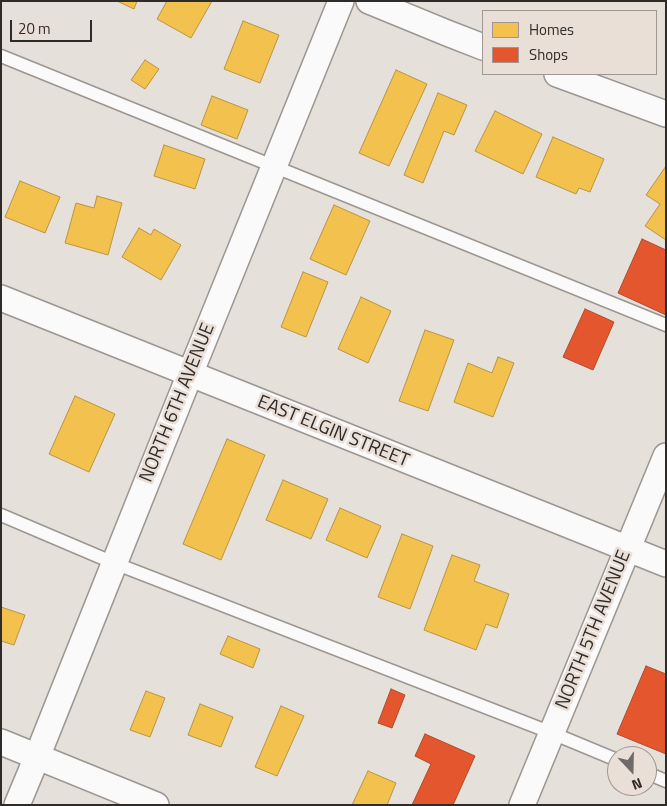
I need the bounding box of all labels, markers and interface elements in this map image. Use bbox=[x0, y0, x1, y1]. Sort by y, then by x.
scale bar bbox=[12, 10, 95, 42]
legend bbox=[482, 10, 657, 75]
text: 20 m bbox=[18, 17, 51, 40]
text: Homes bbox=[529, 18, 574, 41]
text: Shops bbox=[529, 43, 568, 66]
street label: NORTH 6TH AVENUE bbox=[136, 320, 220, 486]
street label: EAST ELGIN STREET bbox=[254, 391, 412, 473]
street label: NORTH 5TH AVENUE bbox=[552, 547, 636, 713]
north arrow bbox=[607, 746, 657, 796]
text: N bbox=[629, 773, 645, 796]

